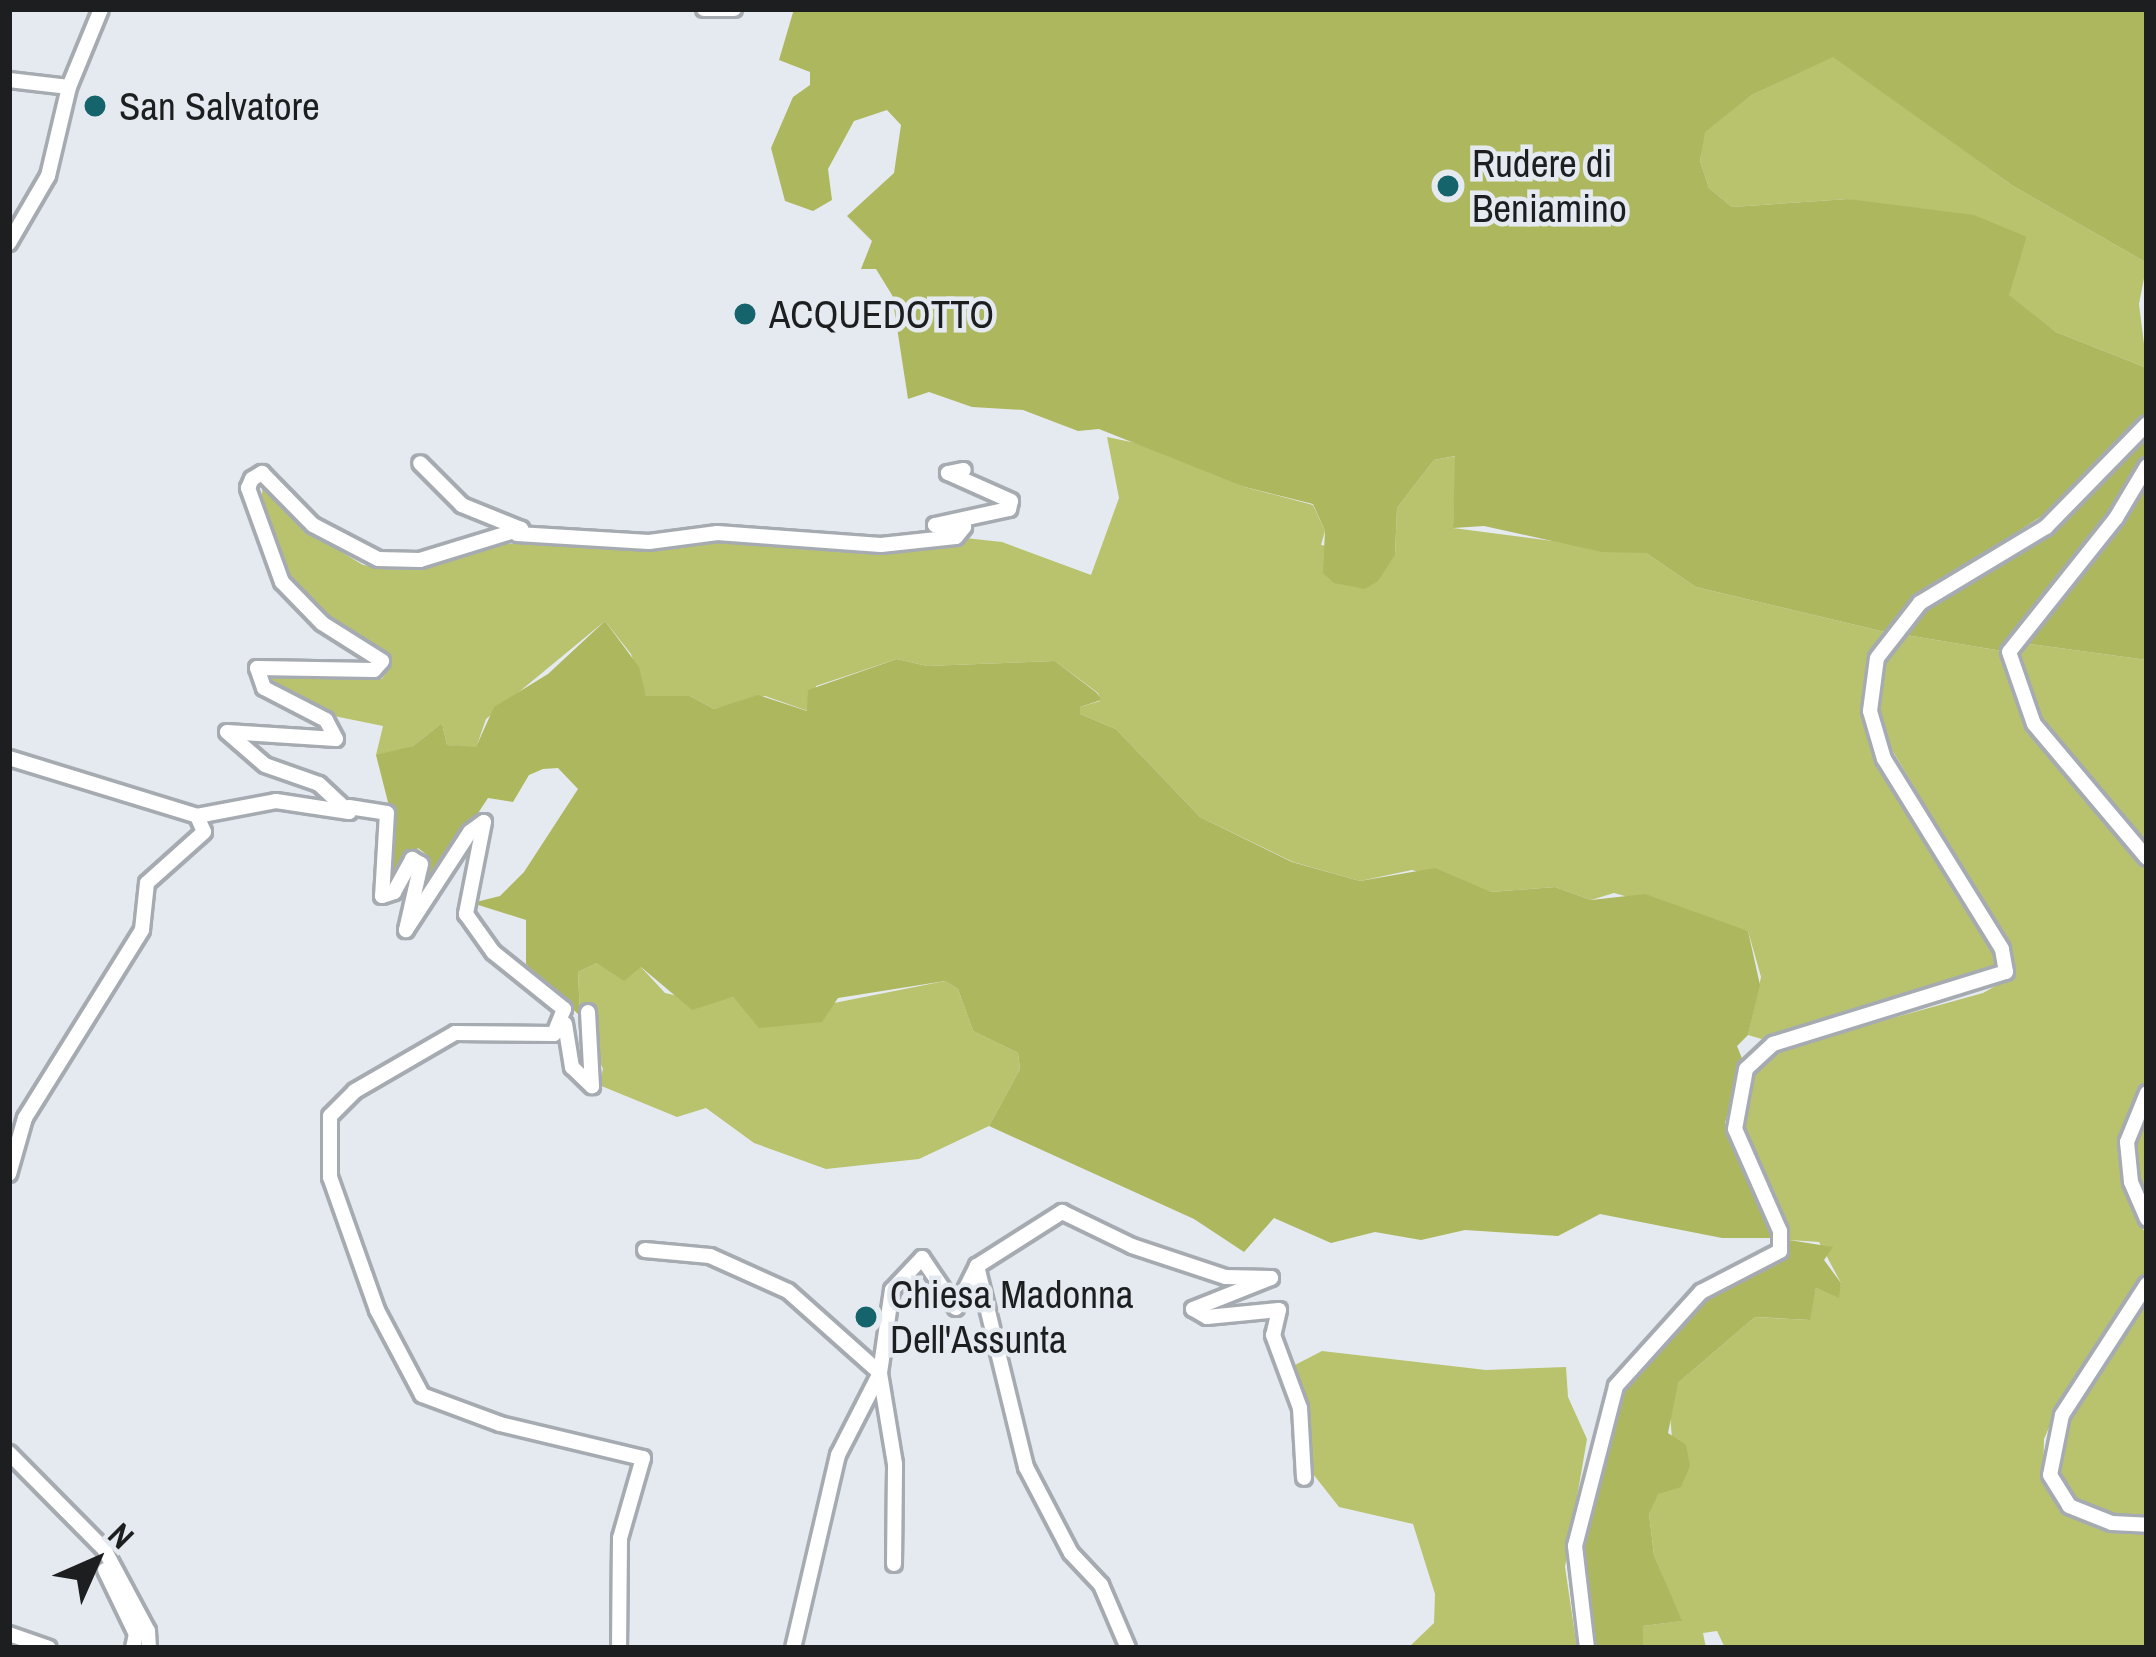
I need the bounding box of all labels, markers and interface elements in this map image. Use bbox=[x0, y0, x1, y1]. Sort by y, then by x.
place label: San Salvatore bbox=[119, 83, 320, 129]
marker: San Salvatore bbox=[82, 93, 108, 119]
place label: Rudere di Beniamino bbox=[1472, 141, 1627, 232]
marker: Rudere di Beniamino bbox=[1435, 173, 1461, 199]
place label: ACQUEDOTTO bbox=[769, 291, 994, 337]
marker: ACQUEDOTTO bbox=[732, 301, 758, 327]
place label: Chiesa Madonna Dell'Assunta bbox=[890, 1272, 1134, 1363]
marker: Chiesa Madonna Dell'Assunta bbox=[853, 1304, 879, 1330]
north arrow bbox=[36, 1501, 156, 1621]
text: N bbox=[99, 1513, 144, 1558]

